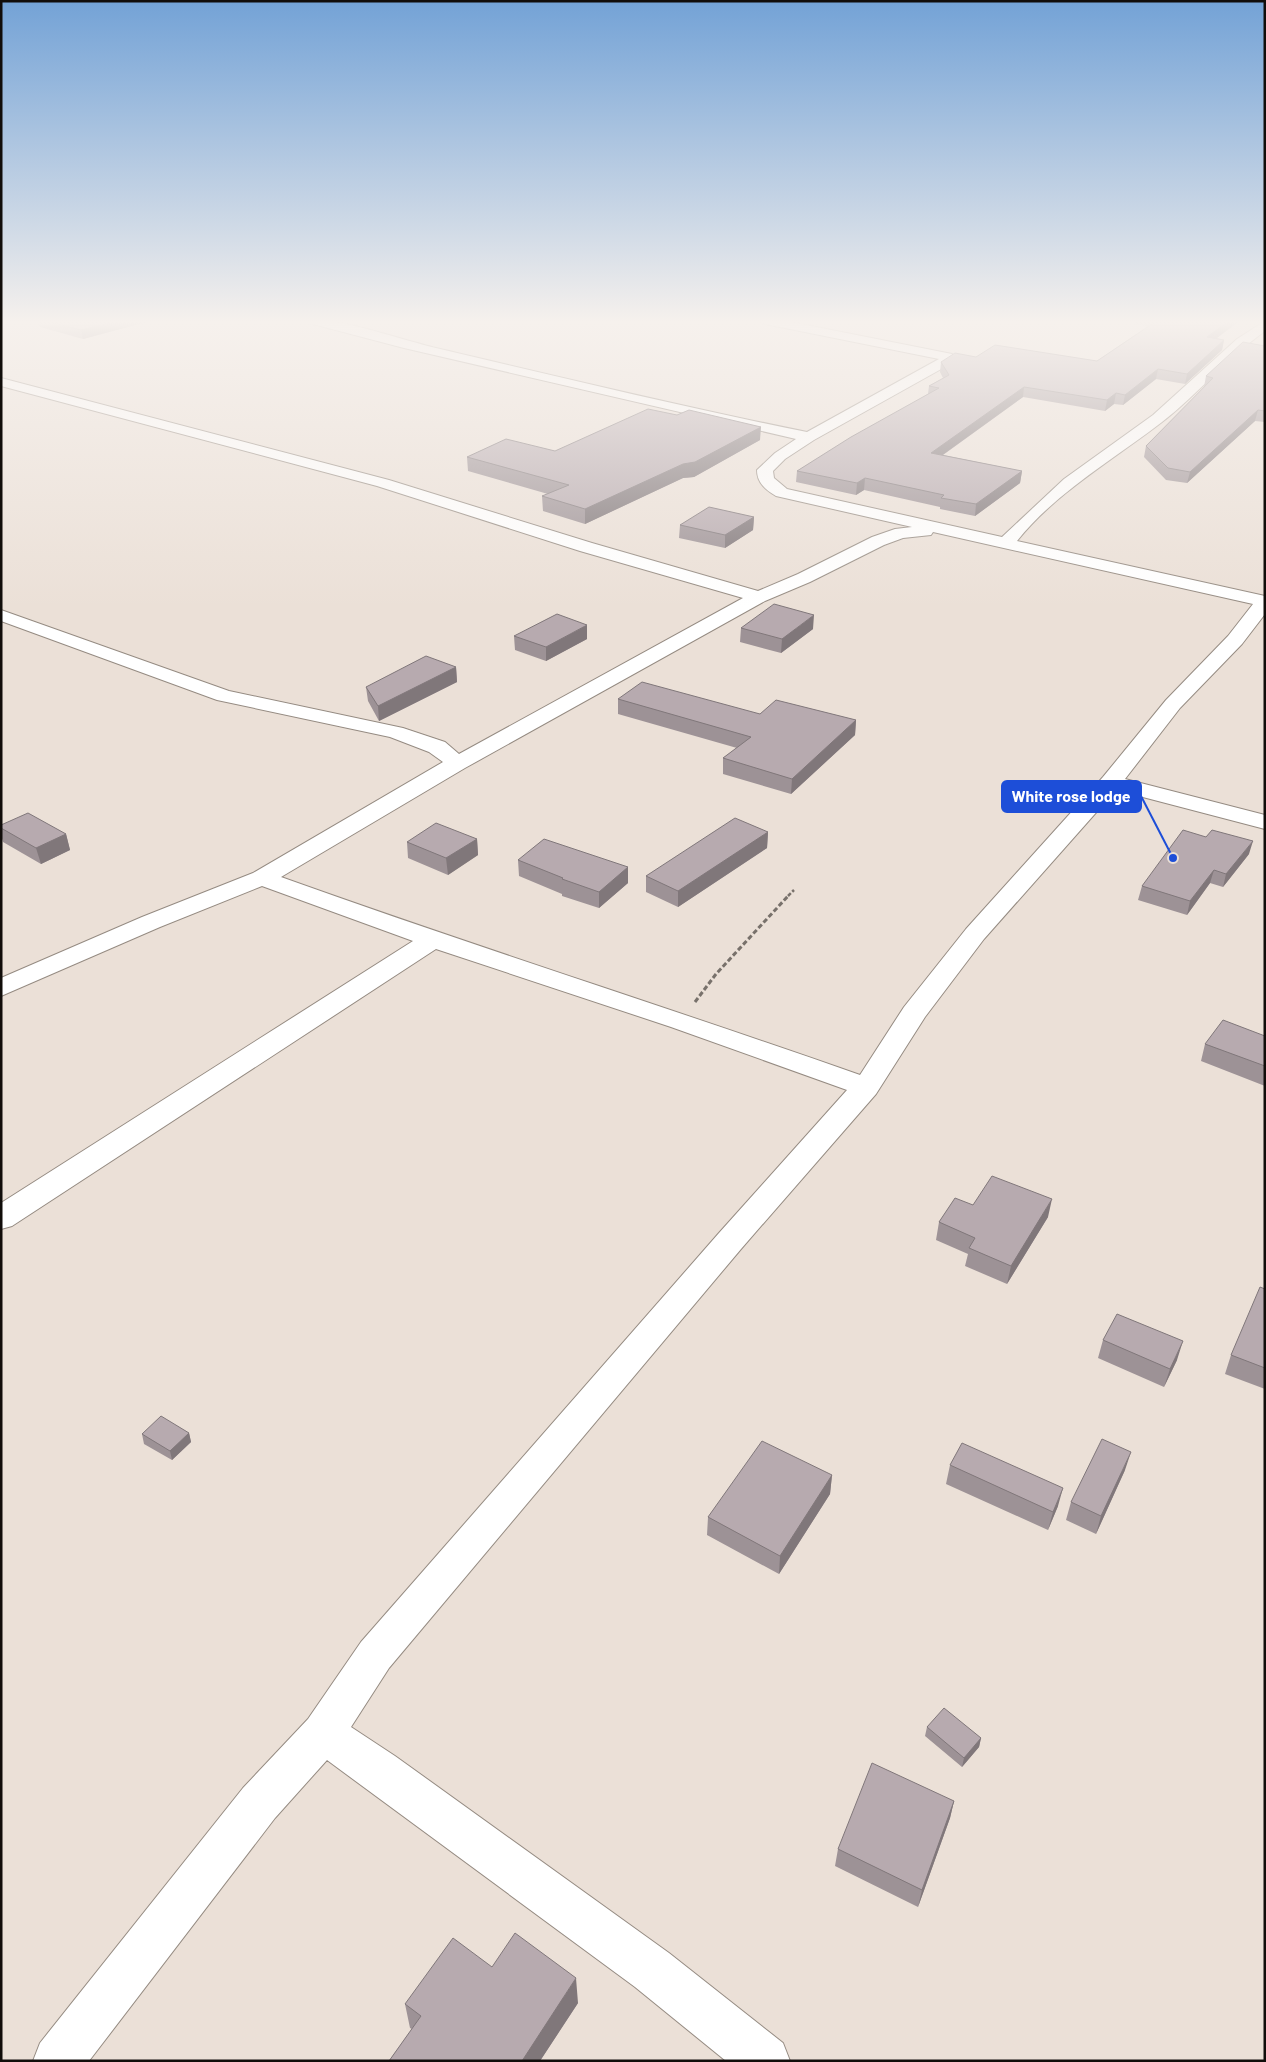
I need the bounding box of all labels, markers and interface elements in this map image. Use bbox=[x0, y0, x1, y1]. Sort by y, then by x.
callout: White rose lodge bbox=[1002, 781, 1141, 812]
text: White rose lodge bbox=[1011, 786, 1131, 805]

